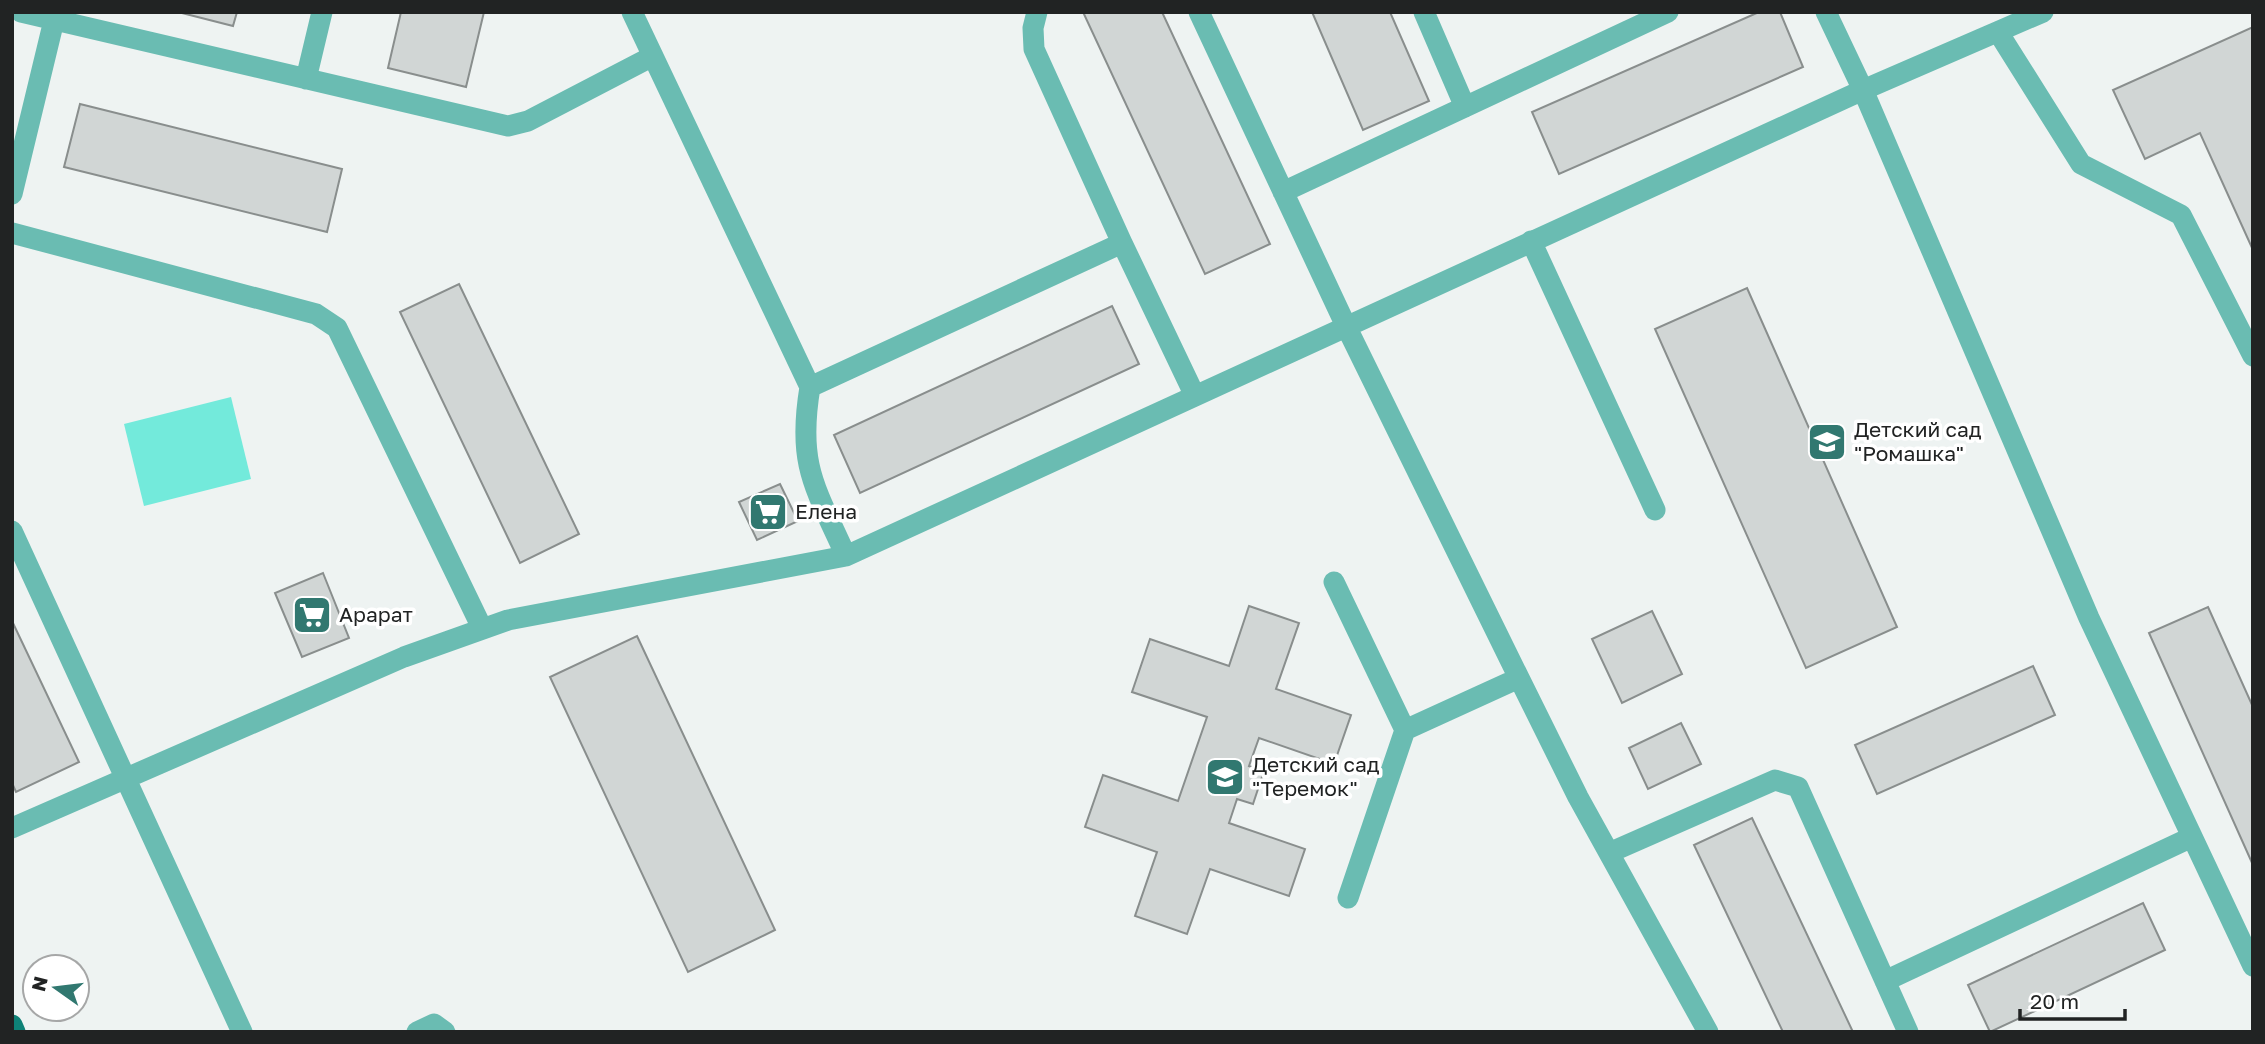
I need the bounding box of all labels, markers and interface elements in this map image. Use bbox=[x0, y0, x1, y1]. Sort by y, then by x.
place label: Детский сад "Ромашка" bbox=[1854, 416, 1982, 466]
school or university icon: Детский сад "Ромашка" bbox=[1806, 421, 1848, 463]
supermarket icon: Елена bbox=[747, 491, 789, 533]
place label: Елена bbox=[795, 498, 857, 524]
supermarket icon: Арарат bbox=[291, 594, 333, 636]
place label: Арарат bbox=[339, 601, 413, 627]
place label: Детский сад "Теремок" bbox=[1252, 751, 1380, 801]
school or university icon: Детский сад "Теремок" bbox=[1204, 756, 1246, 798]
north arrow bbox=[21, 953, 91, 1023]
text: N bbox=[26, 974, 52, 994]
scale bar bbox=[2020, 978, 2125, 1022]
text: 20 m bbox=[2030, 988, 2079, 1014]

